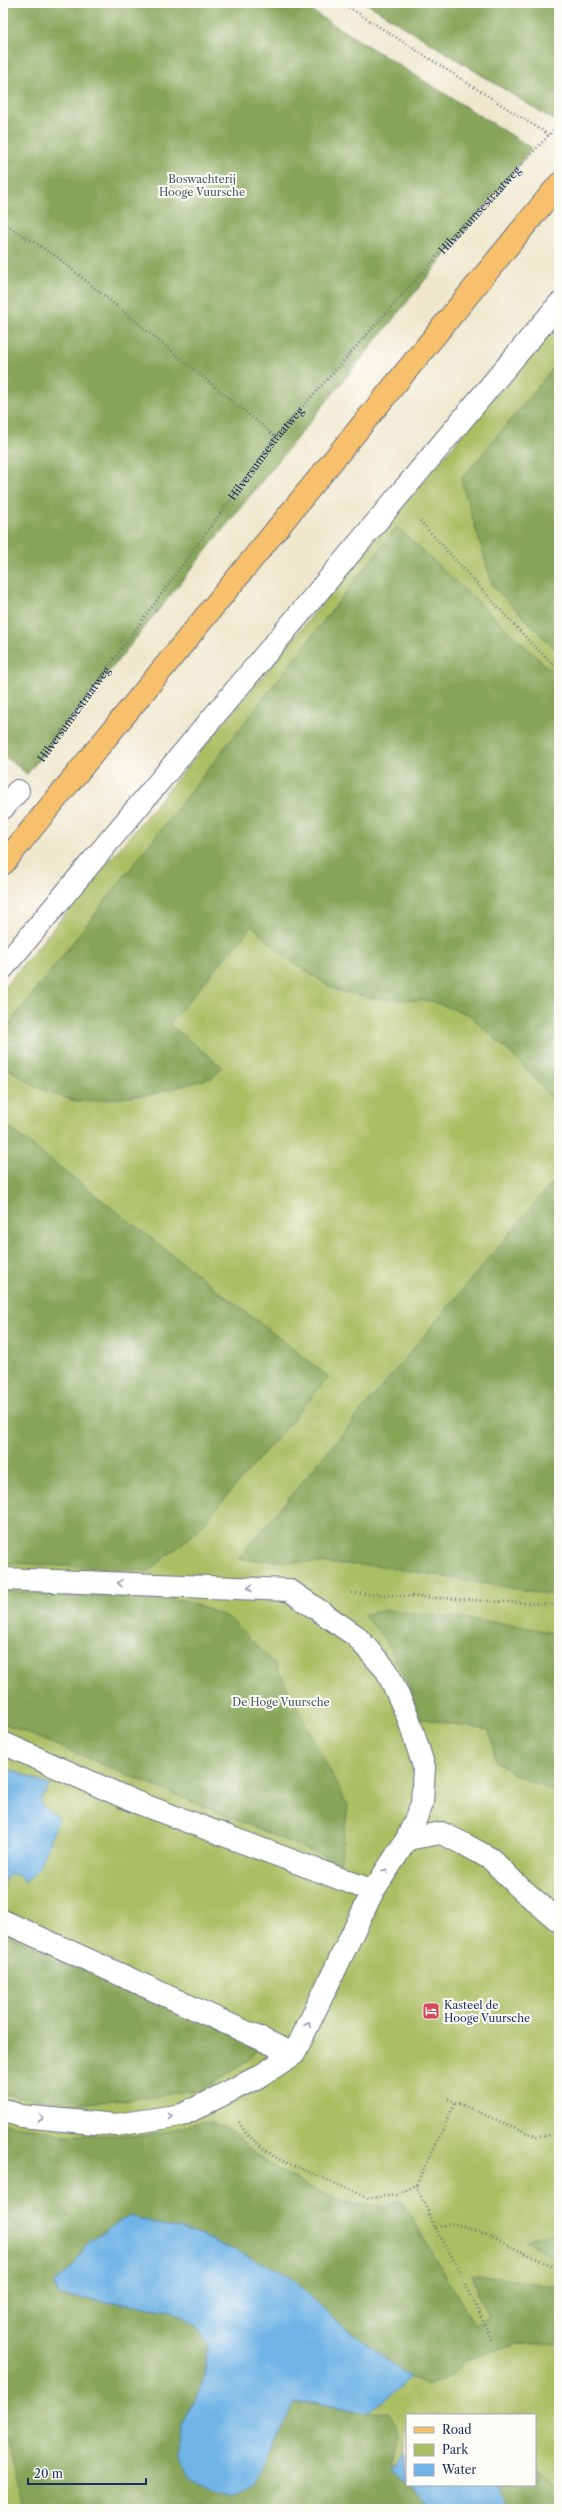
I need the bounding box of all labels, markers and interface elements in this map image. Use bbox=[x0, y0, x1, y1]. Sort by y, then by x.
street label: Hilversumsestraatweg bbox=[435, 163, 524, 257]
park label: Boswachterij Hooge Vuursche bbox=[159, 172, 245, 199]
street label: Hilversumsestraatweg bbox=[225, 404, 307, 503]
street label: Hilversumsestraatweg bbox=[34, 664, 113, 765]
one-way arrow bbox=[117, 1579, 123, 1588]
one-way arrow bbox=[247, 1584, 253, 1592]
park label: De Hoge Vuursche bbox=[232, 1695, 330, 1709]
one-way arrow bbox=[381, 1868, 389, 1875]
place label: Kasteel de Hooge Vuursche bbox=[444, 1998, 530, 2025]
hotel icon: Kasteel de Hooge Vuursche bbox=[421, 2001, 441, 2021]
one-way arrow bbox=[303, 2021, 311, 2028]
one-way arrow bbox=[38, 2113, 44, 2122]
one-way arrow bbox=[167, 2113, 173, 2121]
legend bbox=[406, 2414, 536, 2486]
text: Road bbox=[442, 2422, 472, 2437]
text: Park bbox=[442, 2442, 469, 2457]
scale bar bbox=[28, 2460, 146, 2486]
text: Water bbox=[441, 2462, 476, 2477]
text: 20 m bbox=[34, 2466, 63, 2481]

